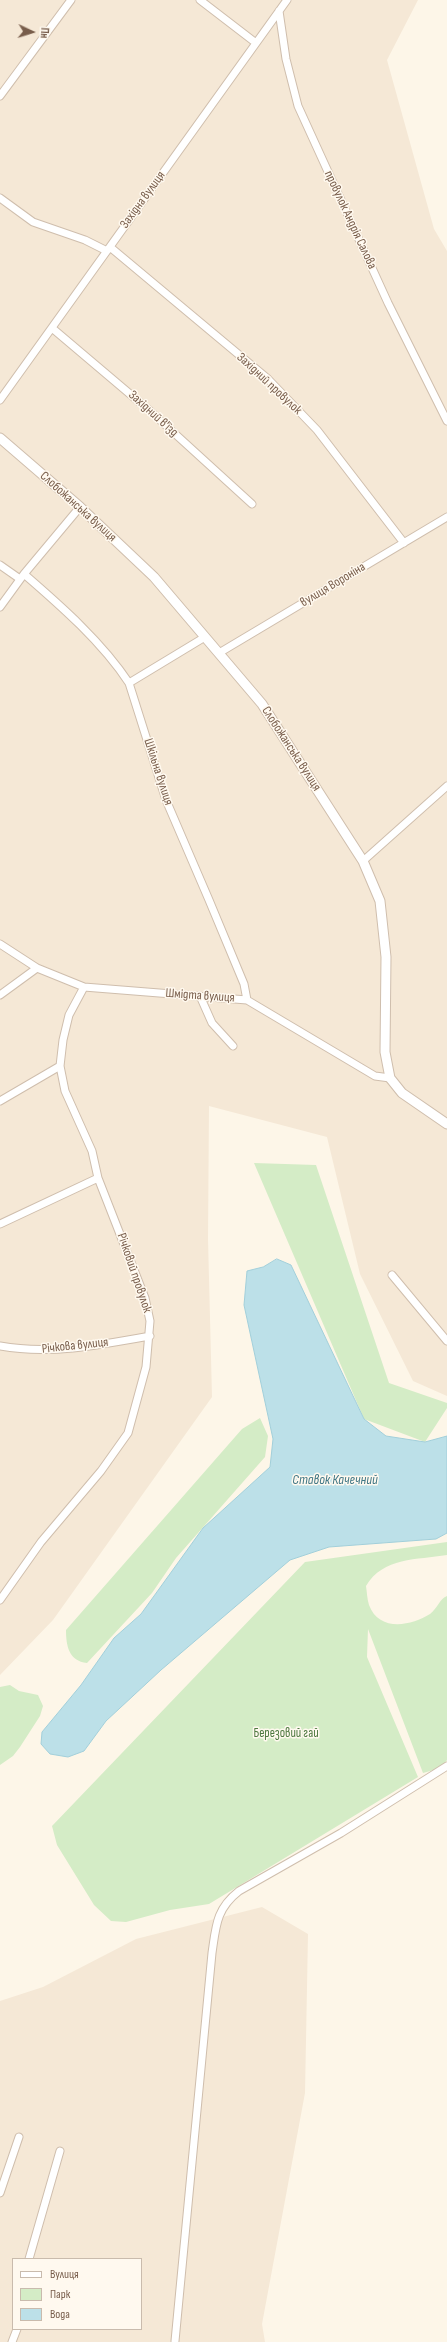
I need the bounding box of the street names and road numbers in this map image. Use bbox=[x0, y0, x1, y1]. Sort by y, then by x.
street label: Західна вулиця bbox=[117, 168, 169, 232]
street label: провулок Андрія Салова bbox=[320, 168, 380, 272]
street label: Західний провулок bbox=[233, 350, 305, 418]
street label: Західний в'їзд bbox=[125, 388, 181, 440]
street label: Слобожанська вулиця bbox=[36, 469, 120, 545]
street label: вулиця Вороніна bbox=[298, 559, 368, 611]
street label: Слобожанська вулиця bbox=[258, 704, 324, 794]
street label: Шкільна вулиця bbox=[140, 737, 176, 807]
street label: Шмідта вулиця bbox=[165, 986, 235, 1006]
street label: Річковий провулок bbox=[113, 1231, 155, 1315]
street label: Річкова вулиця bbox=[41, 1335, 109, 1357]

